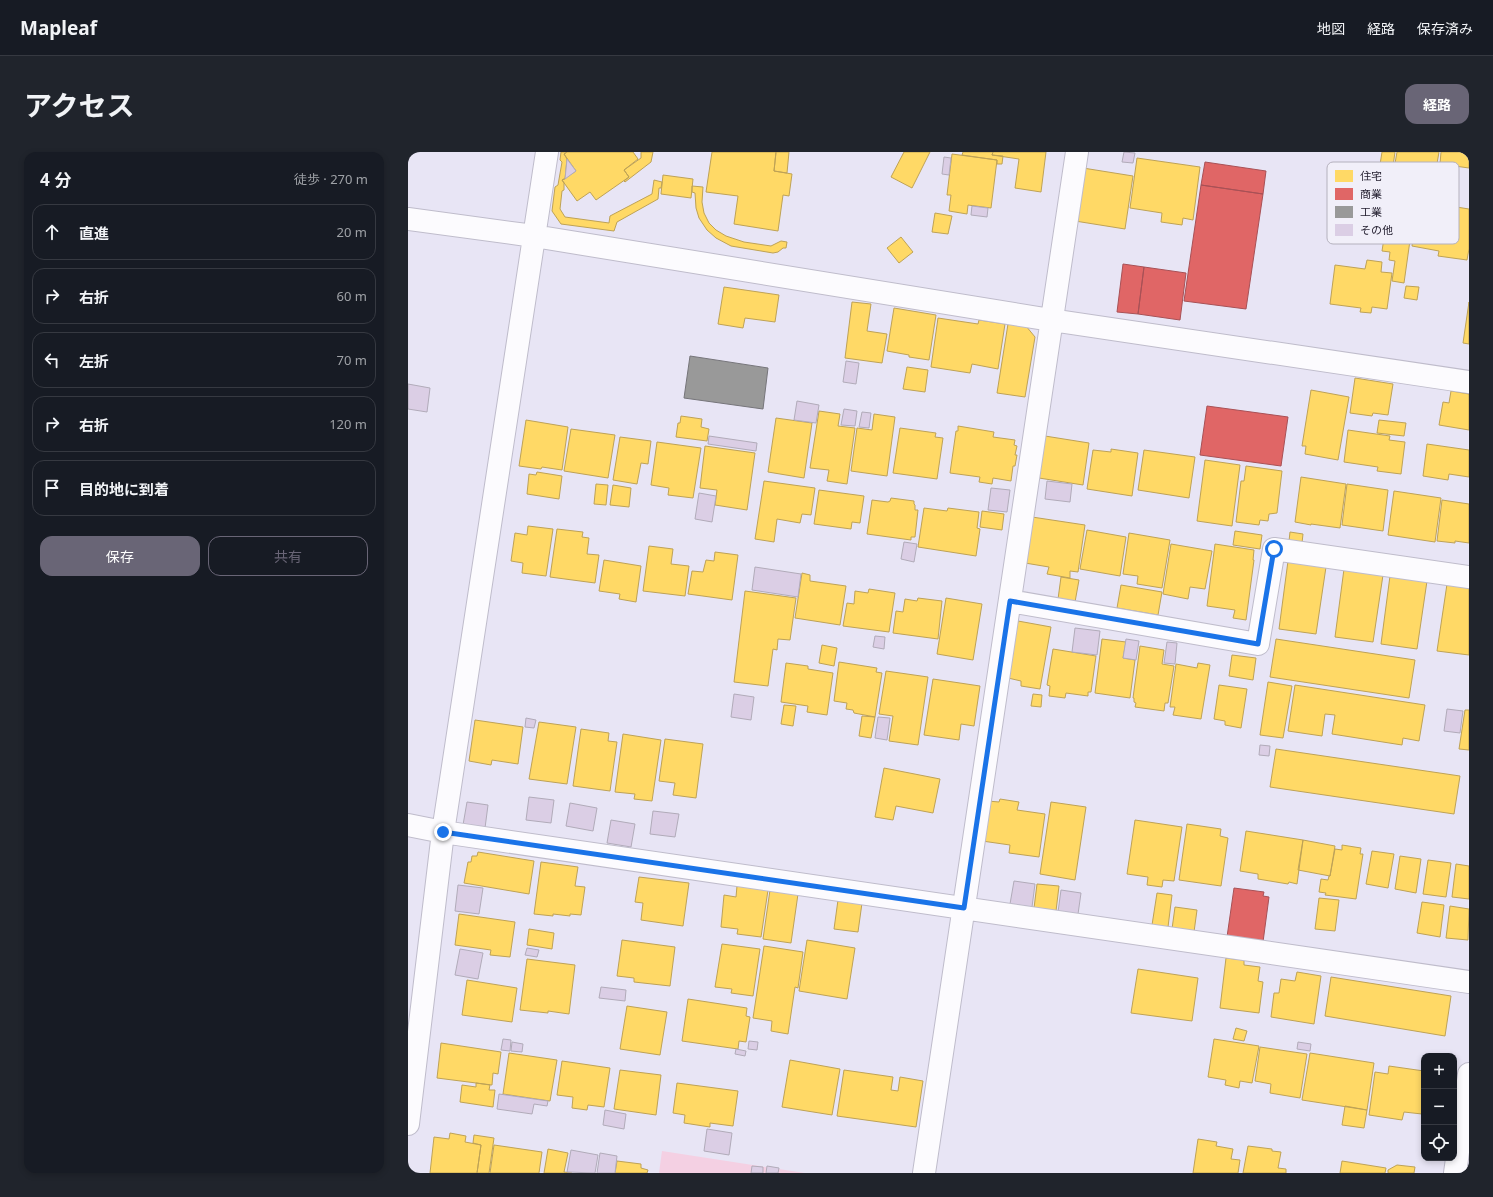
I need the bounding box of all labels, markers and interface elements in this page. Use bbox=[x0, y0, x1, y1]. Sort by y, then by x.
text: Mapleaf bbox=[20, 15, 97, 41]
text: 地図 bbox=[1317, 19, 1345, 38]
text: 経路 bbox=[1367, 19, 1395, 38]
text: 保存済み bbox=[1417, 19, 1473, 38]
button: 経路 bbox=[1405, 84, 1469, 124]
text: アクセス bbox=[24, 86, 135, 124]
legend bbox=[1327, 162, 1459, 244]
text: 4 分 bbox=[40, 168, 71, 191]
text: 住宅 bbox=[1360, 168, 1382, 183]
text: 徒歩 · 270 m bbox=[294, 170, 368, 188]
text: 商業 bbox=[1360, 186, 1382, 201]
text: 工業 bbox=[1360, 204, 1382, 219]
icon: ahead bbox=[41, 221, 63, 243]
text: その他 bbox=[1360, 222, 1393, 237]
text: 直進 bbox=[79, 223, 109, 243]
text: 20 m bbox=[337, 223, 367, 241]
icon: right bbox=[41, 285, 63, 307]
text: 右折 bbox=[79, 287, 109, 307]
text: 60 m bbox=[337, 287, 367, 305]
icon: left bbox=[41, 349, 63, 371]
text: 左折 bbox=[79, 351, 109, 371]
text: 70 m bbox=[337, 351, 367, 369]
icon: right bbox=[41, 413, 63, 435]
text: 右折 bbox=[79, 415, 109, 435]
text: 120 m bbox=[329, 415, 367, 433]
icon: arrive bbox=[41, 477, 63, 499]
text: 目的地に到着 bbox=[79, 479, 169, 499]
button: 保存 bbox=[40, 536, 200, 576]
button: 共有 bbox=[208, 536, 368, 576]
route start bbox=[1265, 540, 1283, 558]
route end bbox=[434, 823, 452, 841]
map controls bbox=[1421, 1053, 1457, 1161]
button: + bbox=[1421, 1053, 1457, 1089]
button: − bbox=[1421, 1089, 1457, 1125]
button: locate bbox=[1421, 1125, 1457, 1161]

